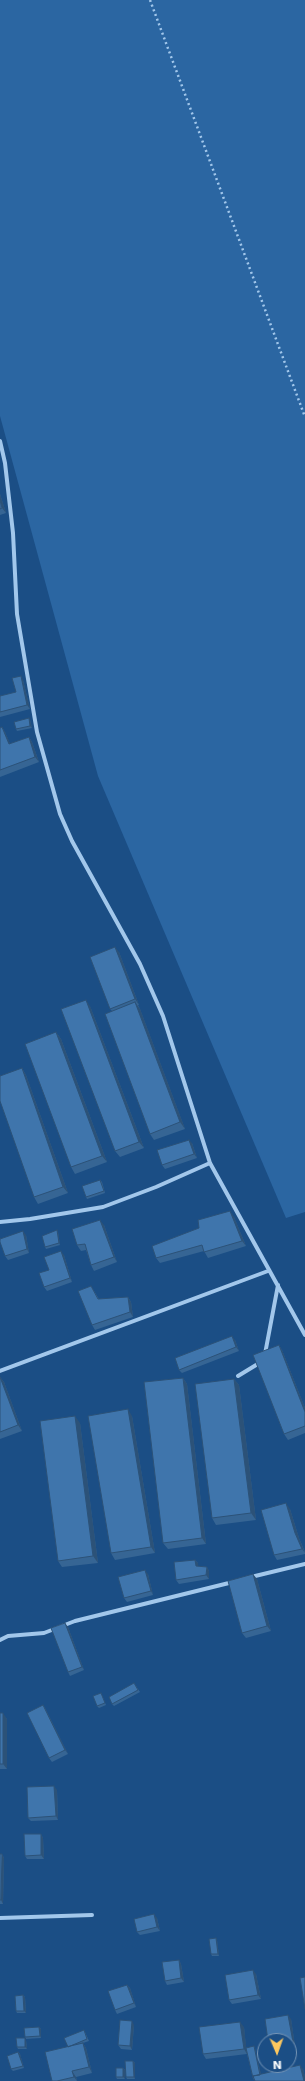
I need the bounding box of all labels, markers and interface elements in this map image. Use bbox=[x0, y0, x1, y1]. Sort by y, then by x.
north arrow bbox=[257, 2033, 297, 2073]
text: N bbox=[273, 2058, 282, 2071]

